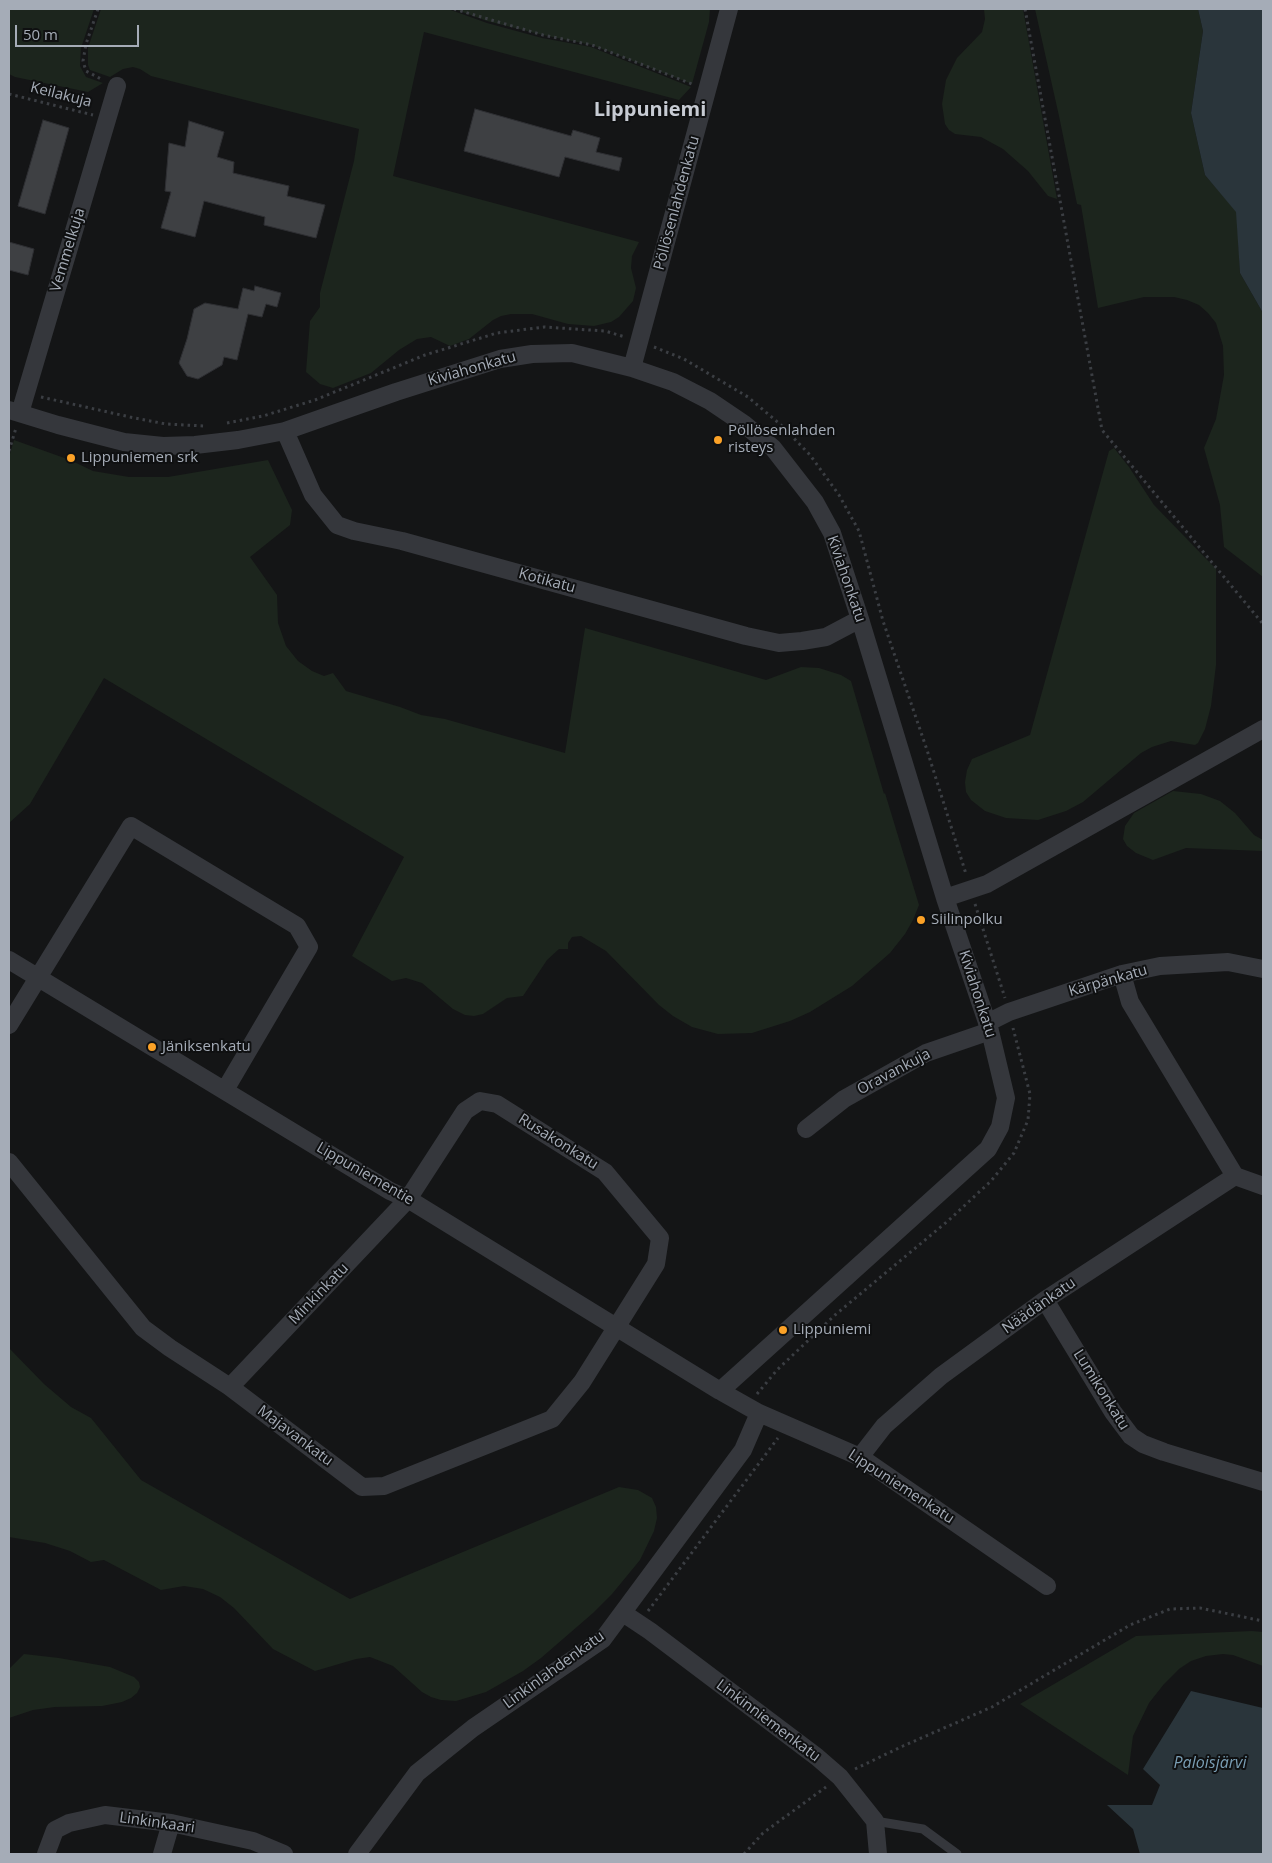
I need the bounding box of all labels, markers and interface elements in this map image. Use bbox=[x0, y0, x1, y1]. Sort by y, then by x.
scale bar bbox=[18, 15, 141, 47]
text: 50 m bbox=[23, 24, 58, 44]
street label: Keilakuja bbox=[28, 79, 94, 111]
district label: Lippuniemi bbox=[594, 98, 706, 122]
street label: Pöllösenlahdenkatu bbox=[650, 134, 704, 272]
street label: Vemmelkuja bbox=[47, 206, 89, 294]
street label: Kiviahonkatu bbox=[426, 348, 518, 390]
place label: Pöllösenlahden risteys bbox=[728, 422, 836, 457]
marker: Pöllösenlahden risteys bbox=[712, 434, 724, 446]
place label: Lippuniemen srk bbox=[81, 449, 198, 467]
marker: Lippuniemen srk bbox=[65, 452, 77, 464]
street label: Kiviahonkatu bbox=[823, 533, 869, 625]
street label: Kotikatu bbox=[517, 565, 577, 597]
place label: Siilinpolku bbox=[931, 911, 1003, 929]
marker: Siilinpolku bbox=[915, 914, 927, 926]
street label: Kiviahonkatu bbox=[954, 948, 1000, 1040]
street label: Kärpänkatu bbox=[1067, 961, 1149, 1001]
place label: Jäniksenkatu bbox=[162, 1038, 251, 1056]
marker: Jäniksenkatu bbox=[146, 1041, 158, 1053]
street label: Oravankuja bbox=[854, 1045, 934, 1099]
street label: Rusakonkatu bbox=[515, 1110, 601, 1174]
street label: Lippuniementie bbox=[313, 1139, 417, 1209]
street label: Minkinkatu bbox=[285, 1260, 353, 1328]
street label: Näädänkatu bbox=[999, 1274, 1079, 1338]
place label: Lippuniemi bbox=[793, 1321, 871, 1339]
marker: Lippuniemi bbox=[777, 1324, 789, 1336]
street label: Lumikonkatu bbox=[1069, 1346, 1133, 1434]
street label: Majavankatu bbox=[254, 1402, 336, 1470]
street label: Lippuniemenkatu bbox=[845, 1446, 957, 1528]
street label: Linkinlahdenkatu bbox=[500, 1627, 608, 1713]
street label: Linkinniemenkatu bbox=[713, 1676, 823, 1766]
water label: Paloisjärvi bbox=[1174, 1753, 1246, 1773]
street label: Linkinkaari bbox=[118, 1809, 196, 1837]

